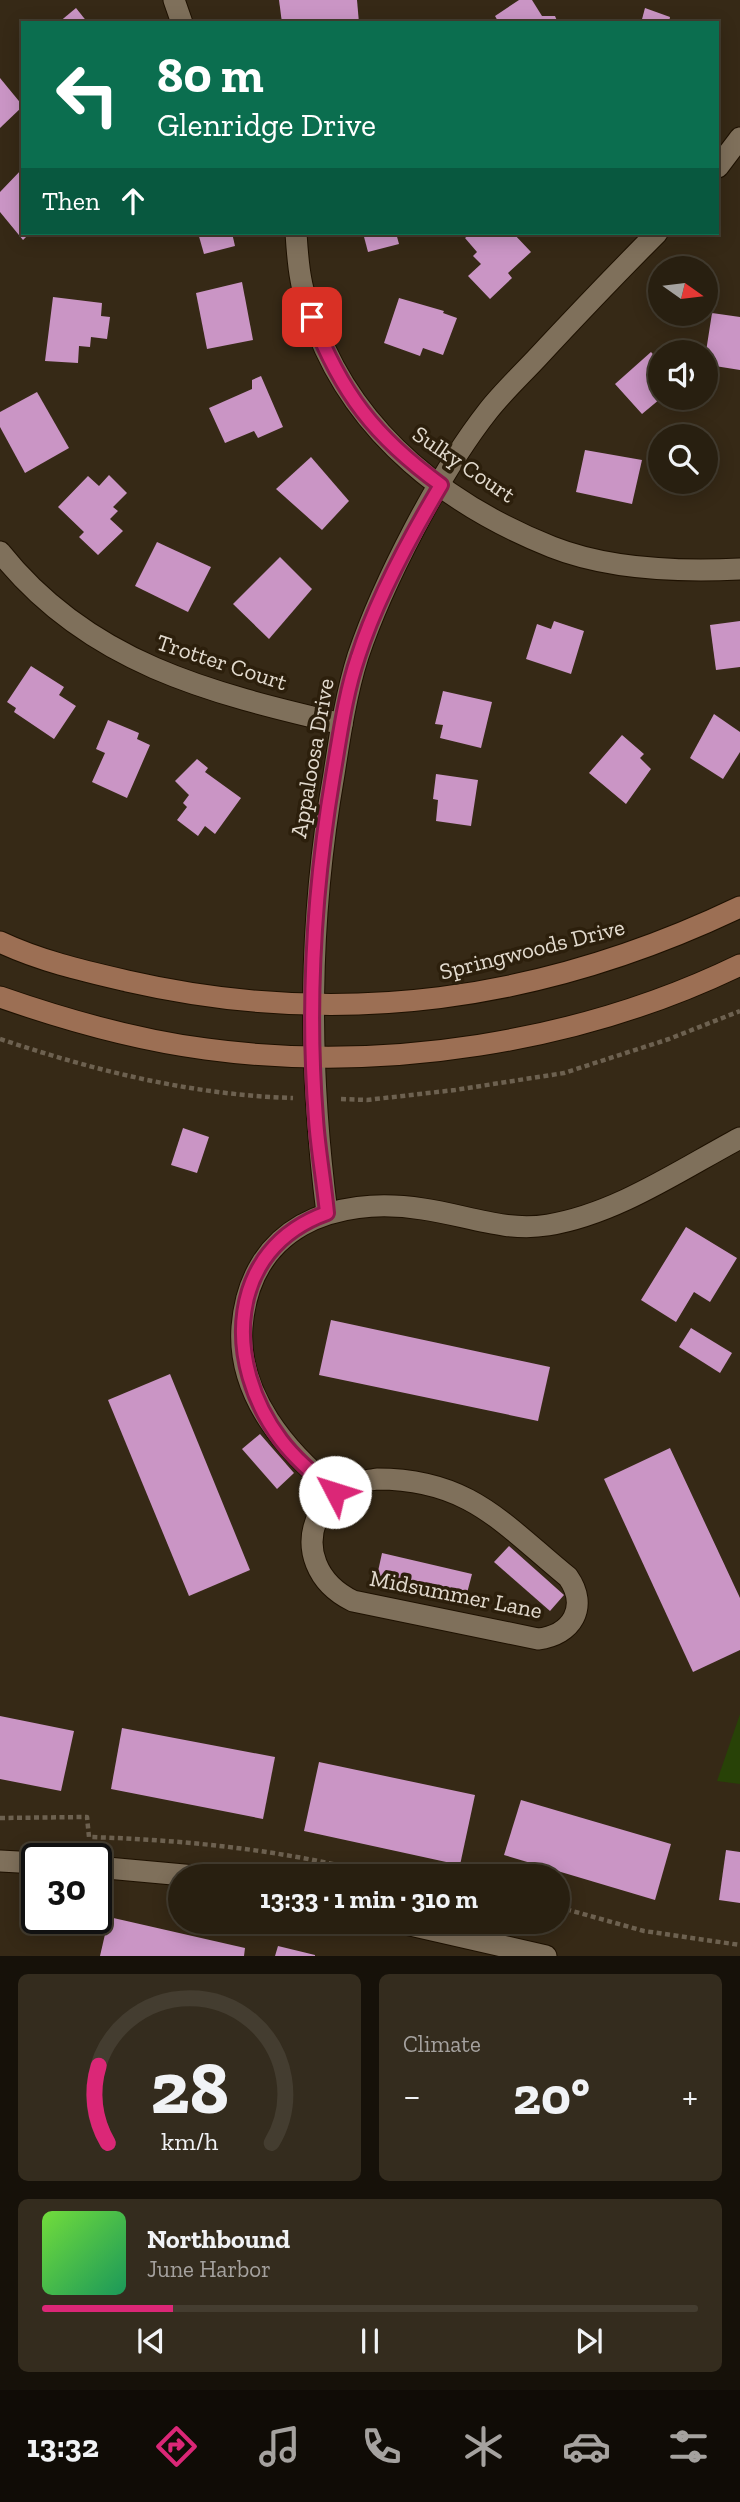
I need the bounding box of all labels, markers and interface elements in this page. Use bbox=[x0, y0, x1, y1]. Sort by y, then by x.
text: 80 m bbox=[157, 46, 264, 105]
icon: left bbox=[42, 49, 133, 140]
text: Glenridge Drive bbox=[157, 106, 376, 144]
icon: ahead bbox=[114, 182, 152, 220]
text: Then bbox=[42, 185, 100, 217]
north arrow bbox=[648, 256, 718, 326]
map controls bbox=[648, 256, 718, 494]
pin bbox=[282, 287, 342, 347]
icon: arrive bbox=[293, 298, 331, 336]
button: sound bbox=[648, 340, 718, 410]
street label: Sulky Court bbox=[407, 420, 521, 509]
button: search bbox=[648, 424, 718, 494]
street label: Trotter Court bbox=[153, 628, 291, 696]
street label: Appaloosa Drive bbox=[284, 676, 340, 840]
street label: Springwoods Drive bbox=[437, 912, 627, 986]
position arrow bbox=[298, 1455, 372, 1529]
street label: Midsummer Lane bbox=[367, 1564, 545, 1624]
speed limit sign: 30 bbox=[21, 1843, 112, 1934]
text: 13:33 · 1 min · 310 m bbox=[260, 1883, 478, 1915]
text: Climate bbox=[403, 2030, 481, 2058]
text: 28 bbox=[150, 2045, 229, 2133]
text: 20° bbox=[513, 2065, 590, 2127]
text: − bbox=[403, 2073, 421, 2119]
text: + bbox=[682, 2073, 698, 2119]
text: km/h bbox=[161, 2126, 218, 2156]
text: Northbound bbox=[147, 2223, 290, 2255]
text: June Harbor bbox=[147, 2255, 271, 2283]
icon: previous bbox=[132, 2322, 170, 2360]
icon: pause bbox=[351, 2322, 389, 2360]
icon: next bbox=[570, 2322, 608, 2360]
icon: directions bbox=[152, 2422, 201, 2471]
icon: music bbox=[255, 2422, 304, 2471]
icon: phone bbox=[357, 2422, 406, 2471]
icon: climate bbox=[459, 2422, 508, 2471]
icon: car bbox=[562, 2422, 611, 2471]
icon: filters bbox=[664, 2422, 713, 2471]
text: 13:32 bbox=[27, 2427, 99, 2465]

